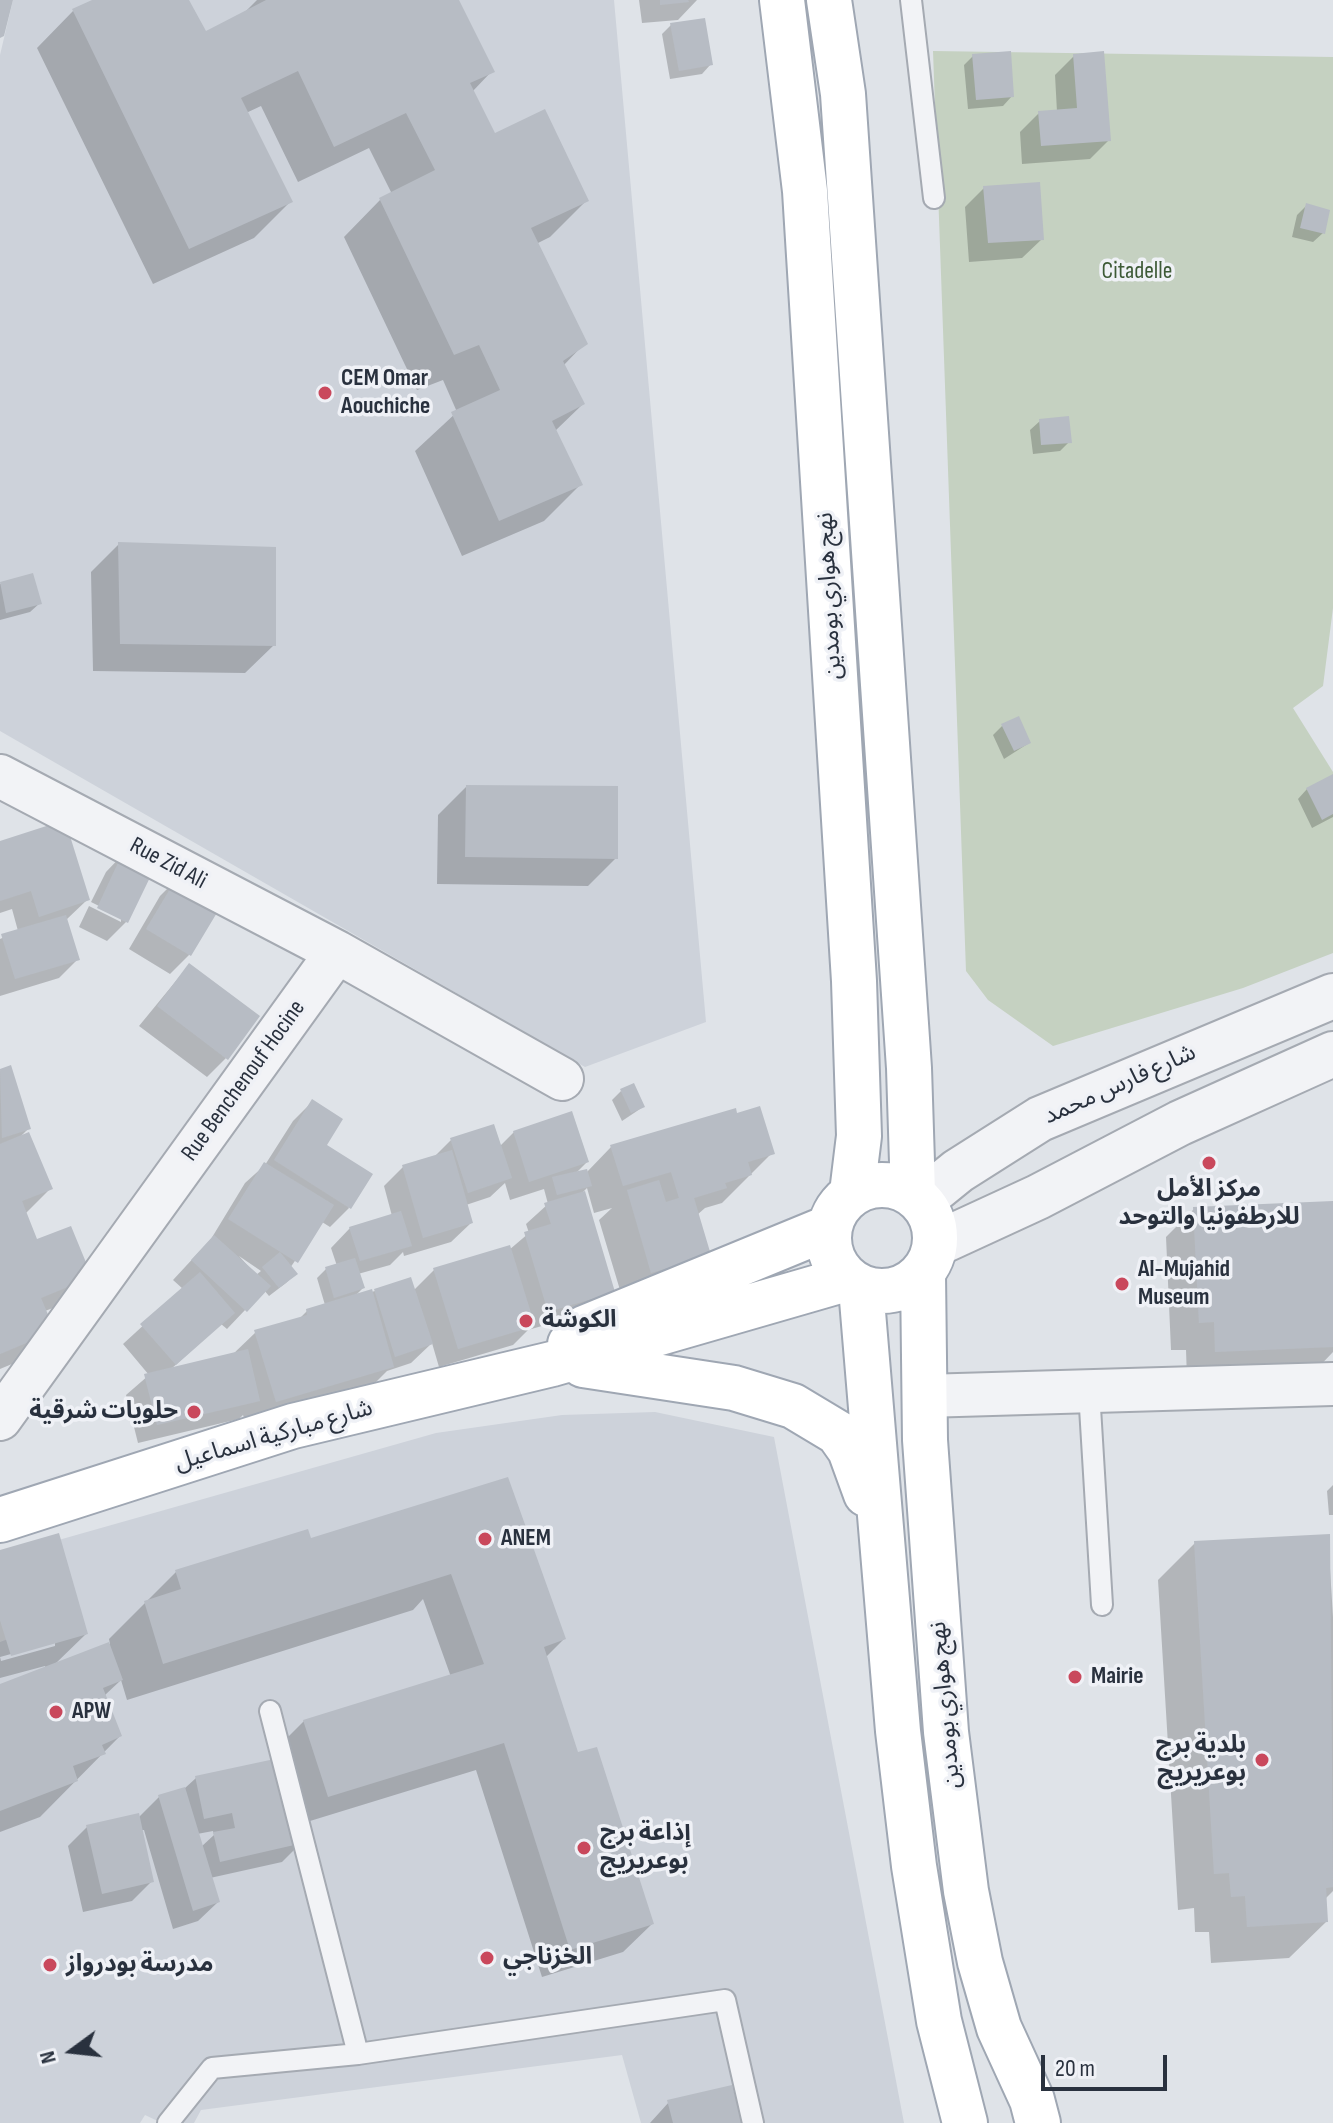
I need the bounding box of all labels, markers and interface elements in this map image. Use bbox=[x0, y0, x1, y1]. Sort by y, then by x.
park label: Citadelle bbox=[1102, 258, 1172, 286]
place label: CEM Omar Aouchiche bbox=[341, 365, 430, 421]
marker: CEM Omar Aouchiche bbox=[316, 384, 334, 402]
street label: نهج هواري بومدين bbox=[811, 512, 849, 680]
street label: Rue Zid Ali bbox=[125, 832, 211, 896]
street label: Rue Benchenouf Hocine bbox=[176, 995, 312, 1167]
street label: شارع فارس محمد bbox=[1039, 1039, 1201, 1131]
marker: مركز الأمل للارطفونيا والتوحد bbox=[1200, 1154, 1218, 1172]
place label: مركز الأمل للارطفونيا والتوحد bbox=[1118, 1176, 1300, 1232]
place label: Al-Mujahid Museum bbox=[1138, 1256, 1230, 1312]
marker: Al-Mujahid Museum bbox=[1113, 1275, 1131, 1293]
place label: الكوشة bbox=[542, 1307, 617, 1335]
marker: الكوشة bbox=[517, 1312, 535, 1330]
street label: شارع مباركية اسماعيل bbox=[172, 1394, 376, 1478]
place label: حلويات شرقية bbox=[29, 1398, 178, 1426]
marker: حلويات شرقية bbox=[185, 1403, 203, 1421]
place label: ANEM bbox=[501, 1525, 551, 1553]
marker: ANEM bbox=[476, 1530, 494, 1548]
street label: نهج هواري بومدين bbox=[924, 1620, 968, 1790]
place label: Mairie bbox=[1091, 1663, 1143, 1691]
marker: Mairie bbox=[1066, 1668, 1084, 1686]
place label: APW bbox=[72, 1698, 111, 1726]
marker: APW bbox=[47, 1703, 65, 1721]
place label: بلدية برج بوعريريج bbox=[1156, 1732, 1246, 1788]
marker: بلدية برج بوعريريج bbox=[1253, 1751, 1271, 1769]
place label: إذاعة برج بوعريريج bbox=[600, 1820, 691, 1876]
marker: إذاعة برج بوعريريج bbox=[575, 1839, 593, 1857]
place label: الخزناجي bbox=[503, 1944, 592, 1972]
marker: الخزناجي bbox=[478, 1949, 496, 1967]
place label: مدرسة بودرواز bbox=[66, 1951, 213, 1979]
marker: مدرسة بودرواز bbox=[41, 1956, 59, 1974]
north arrow bbox=[32, 2011, 112, 2091]
scale bar bbox=[1045, 2039, 1171, 2089]
text: N bbox=[34, 2048, 63, 2067]
text: 20 m bbox=[1055, 2054, 1095, 2083]

